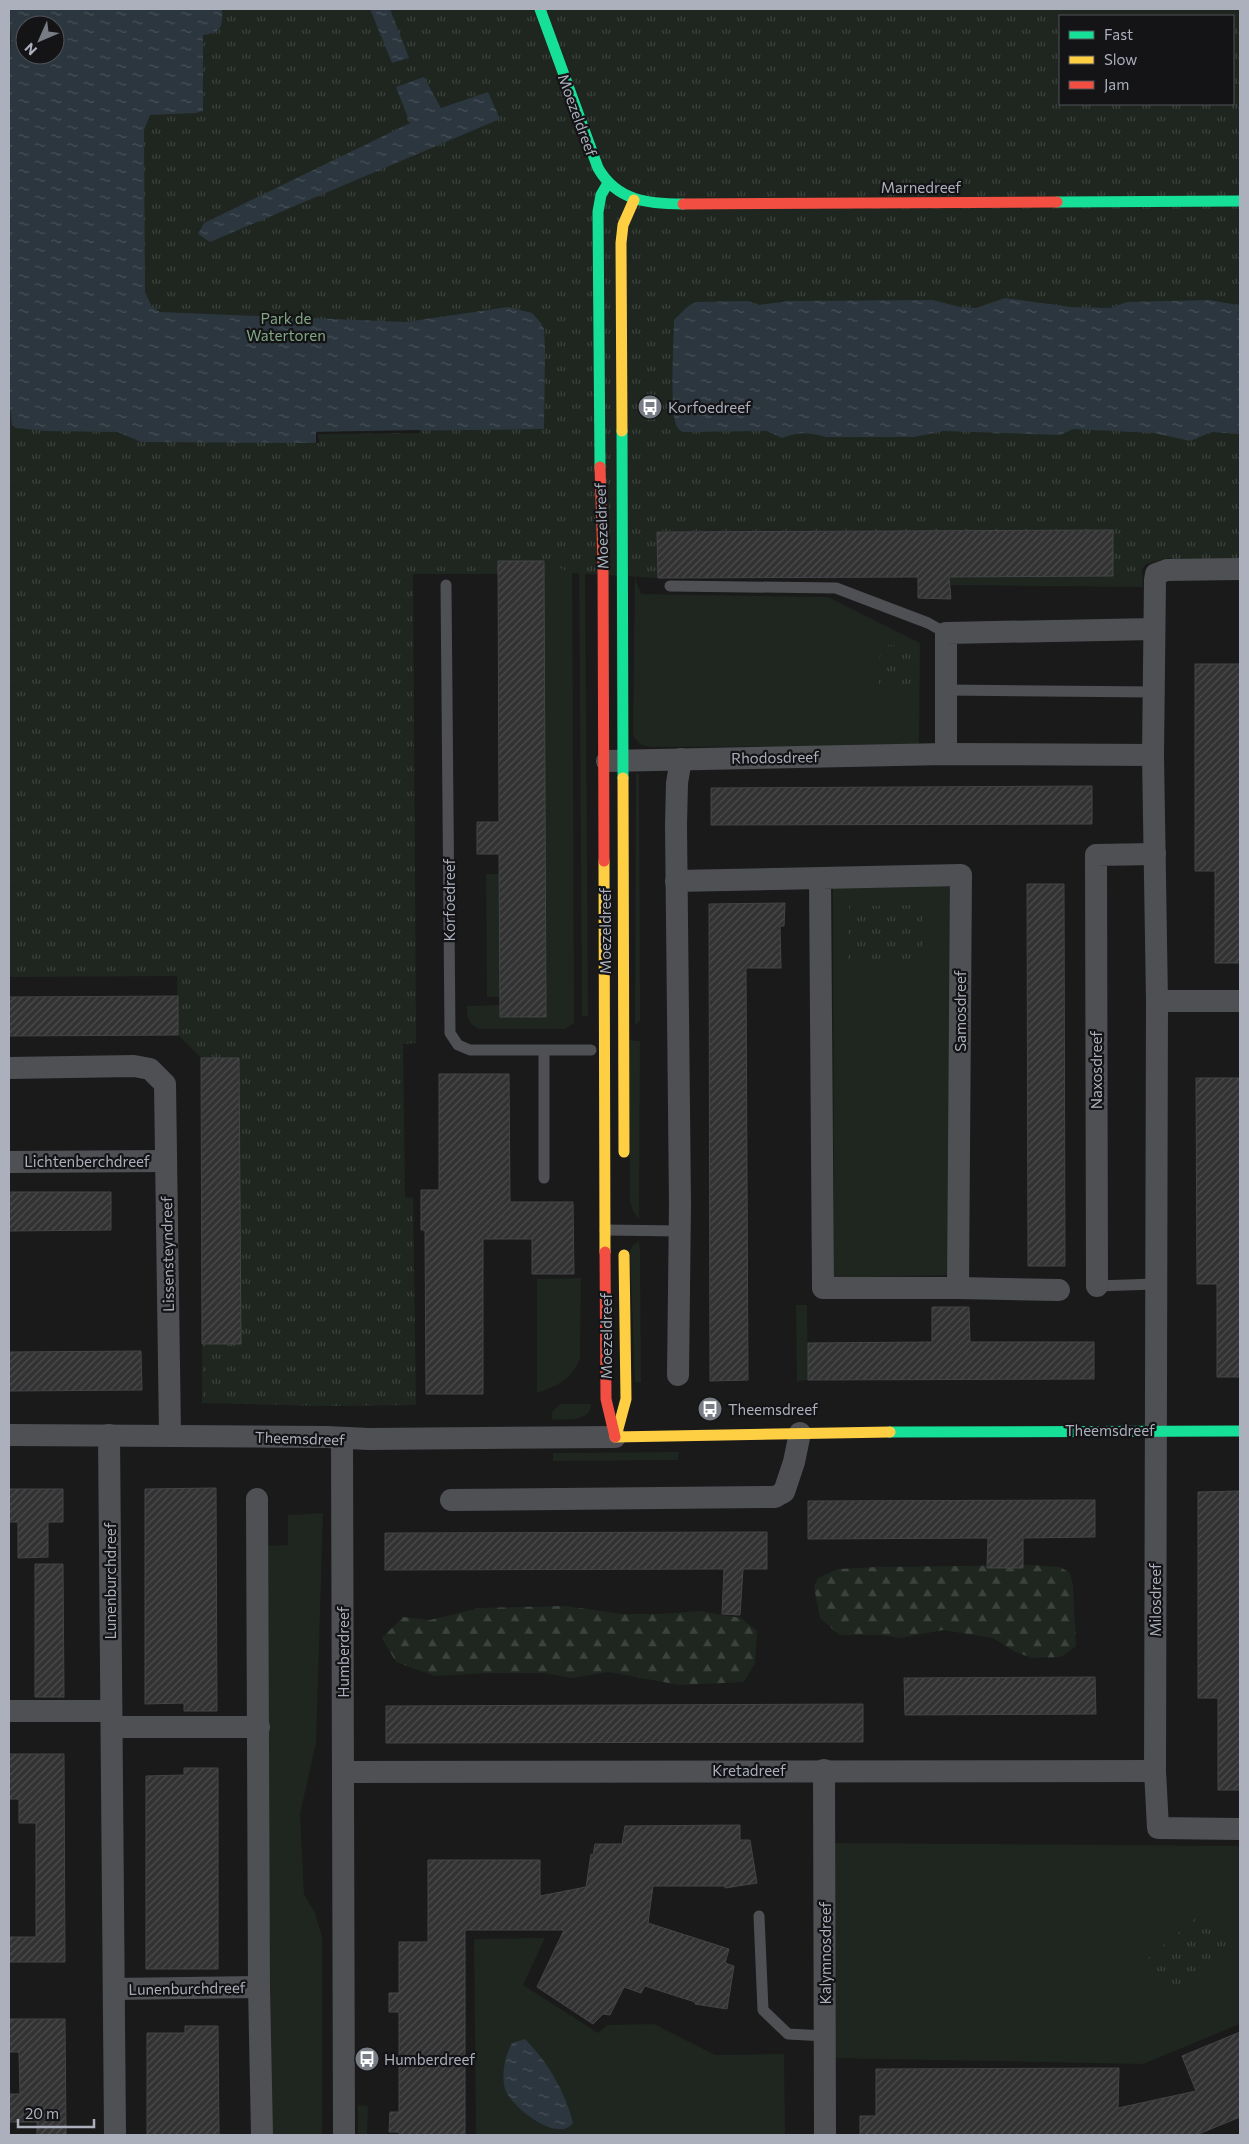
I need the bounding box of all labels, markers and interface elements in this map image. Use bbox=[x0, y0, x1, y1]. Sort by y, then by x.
north arrow bbox=[15, 15, 65, 65]
legend bbox=[1059, 15, 1234, 105]
text: Fast bbox=[1104, 25, 1133, 43]
text: N bbox=[21, 40, 40, 59]
text: Slow bbox=[1104, 50, 1137, 68]
street label: Moezeldreef bbox=[555, 71, 601, 159]
text: Jam bbox=[1104, 75, 1129, 93]
street label: Marnedreef bbox=[881, 178, 961, 196]
park label: Park de Watertoren bbox=[246, 309, 326, 344]
bus stop icon: Korfoedreef bbox=[637, 394, 663, 420]
place label: Korfoedreef bbox=[668, 398, 751, 416]
street label: Moezeldreef bbox=[590, 482, 612, 569]
street label: Rhodosdreef bbox=[731, 747, 819, 767]
street label: Korfoedreef bbox=[440, 858, 458, 941]
street label: Moezeldreef bbox=[596, 888, 614, 974]
street label: Samosdreef bbox=[951, 970, 969, 1052]
street label: Naxosdreef bbox=[1087, 1031, 1105, 1109]
street label: Lichtenberchdreef bbox=[24, 1152, 150, 1170]
street label: Lissensteyndreef bbox=[157, 1196, 177, 1312]
street label: Moezeldreef bbox=[597, 1293, 615, 1379]
bus stop icon: Theemsdreef bbox=[697, 1396, 723, 1422]
place label: Theemsdreef bbox=[728, 1400, 818, 1418]
street label: Theemsdreef bbox=[1065, 1421, 1155, 1439]
street label: Theemsdreef bbox=[255, 1427, 345, 1449]
street label: Lunenburchdreef bbox=[101, 1522, 119, 1640]
street label: Milosdreef bbox=[1146, 1563, 1164, 1637]
street label: Humberdreef bbox=[334, 1606, 352, 1698]
street label: Kretadreef bbox=[712, 1761, 786, 1779]
street label: Kalymnosdreef bbox=[816, 1902, 834, 2004]
street label: Lunenburchdreef bbox=[128, 1978, 246, 1998]
bus stop icon: Humberdreef bbox=[354, 2046, 380, 2072]
place label: Humberdreef bbox=[384, 2050, 475, 2068]
scale bar bbox=[18, 2096, 94, 2128]
text: 20 m bbox=[25, 2104, 59, 2122]

